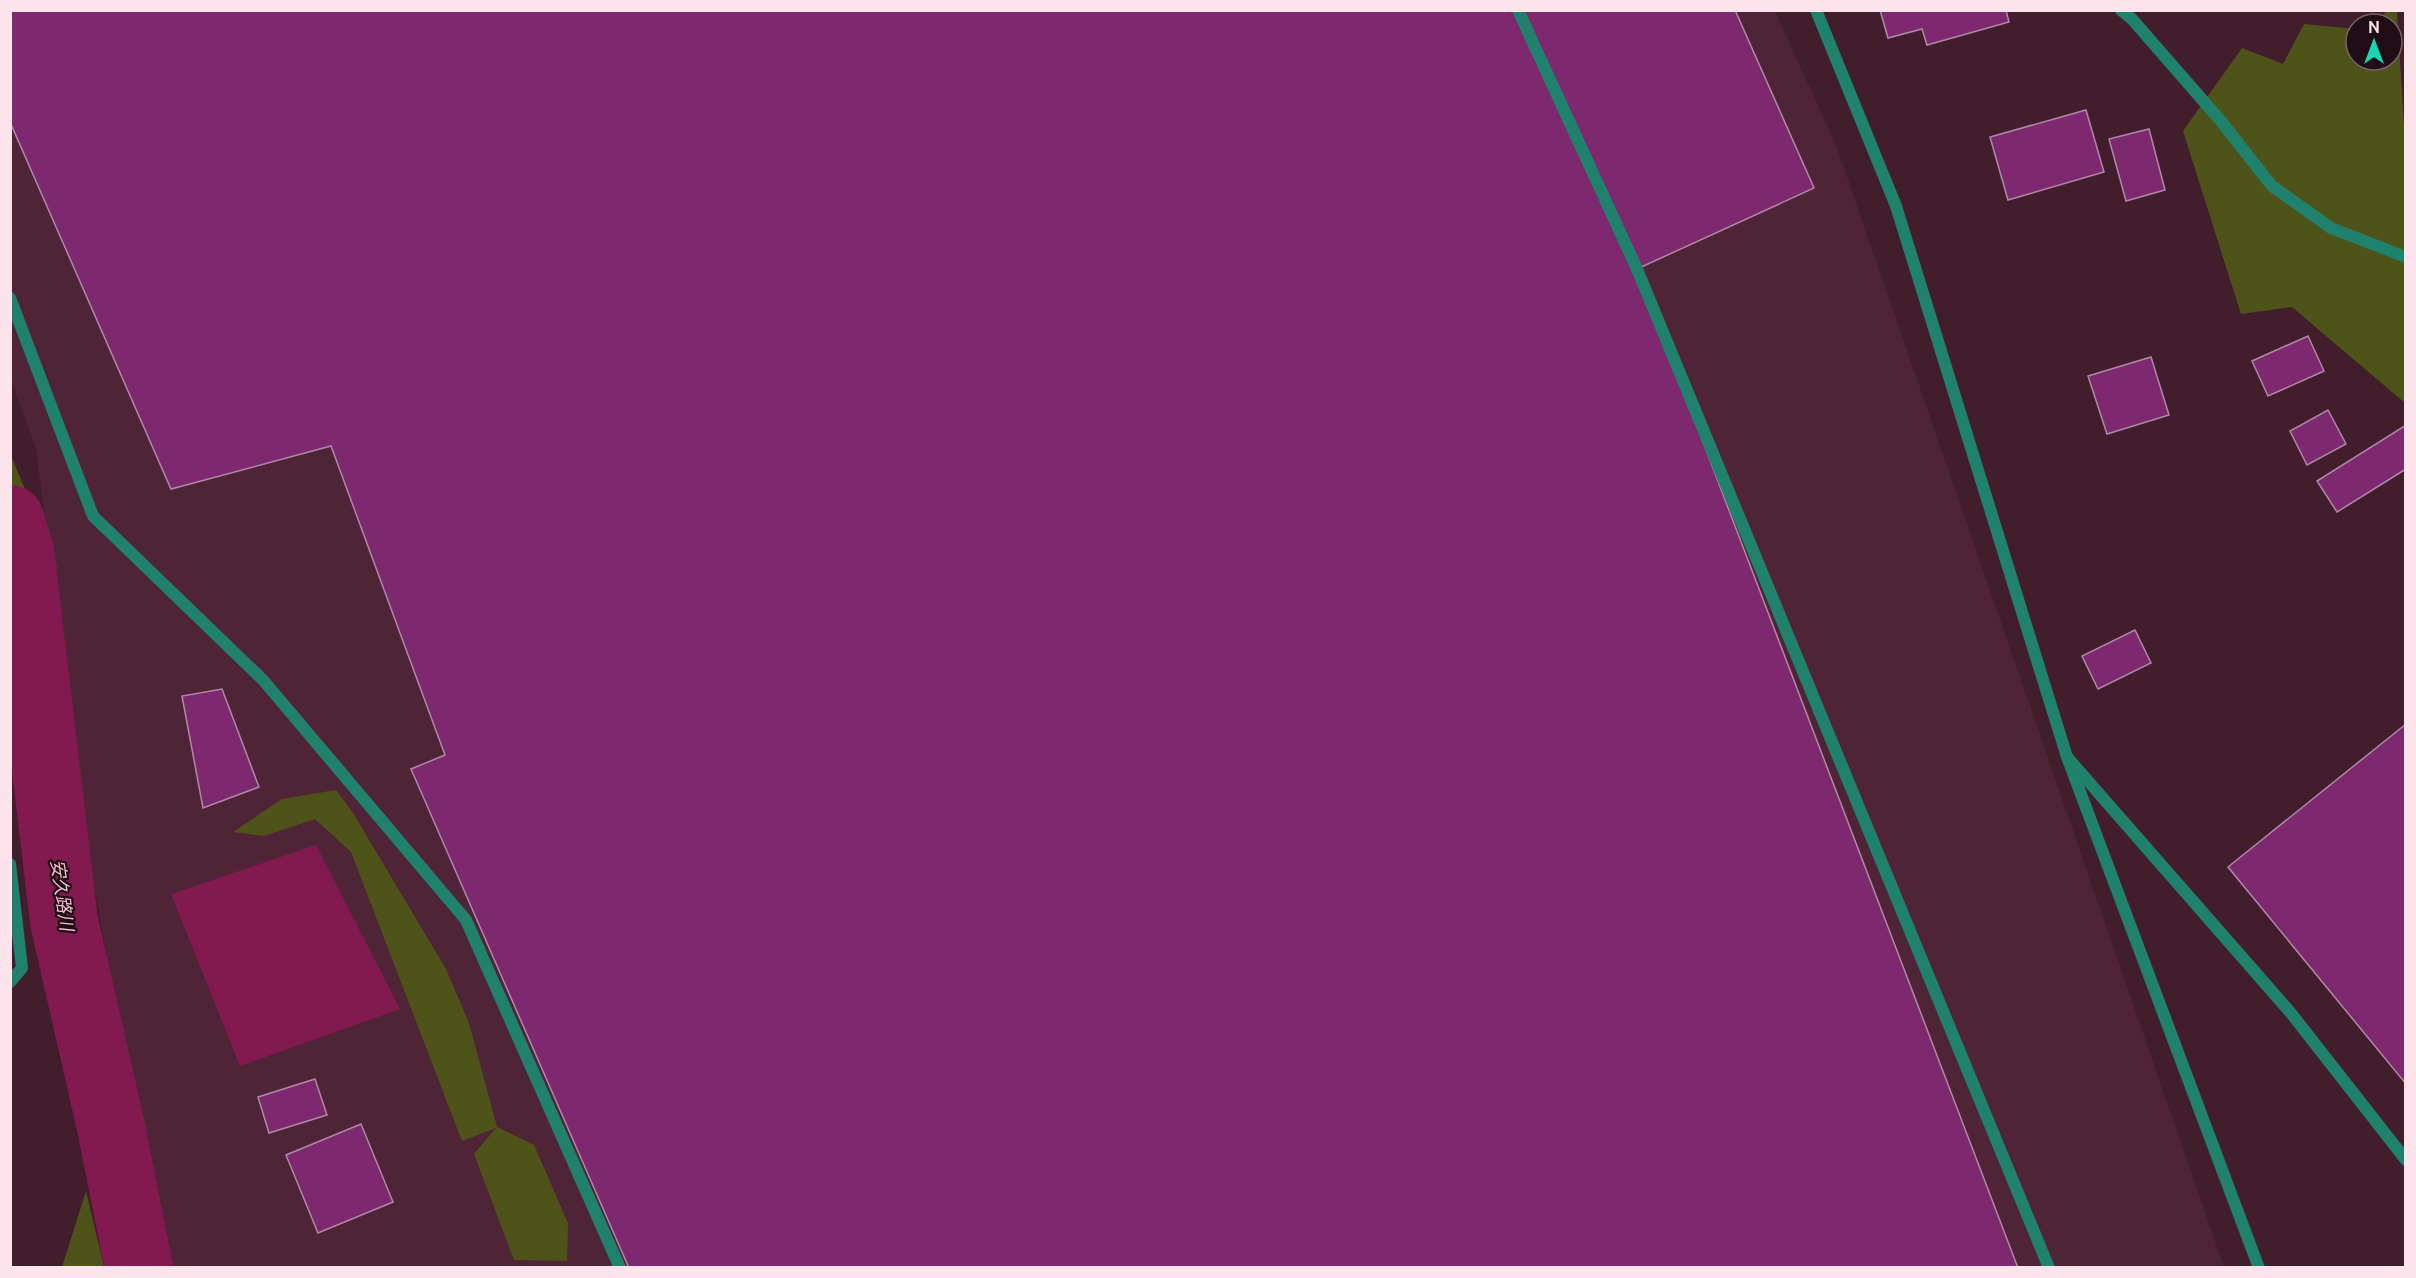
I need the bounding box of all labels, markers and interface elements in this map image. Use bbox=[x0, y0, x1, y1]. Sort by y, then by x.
north arrow bbox=[2344, 12, 2404, 72]
text: N bbox=[2368, 18, 2380, 36]
water label: 安久路川 bbox=[48, 858, 78, 934]

